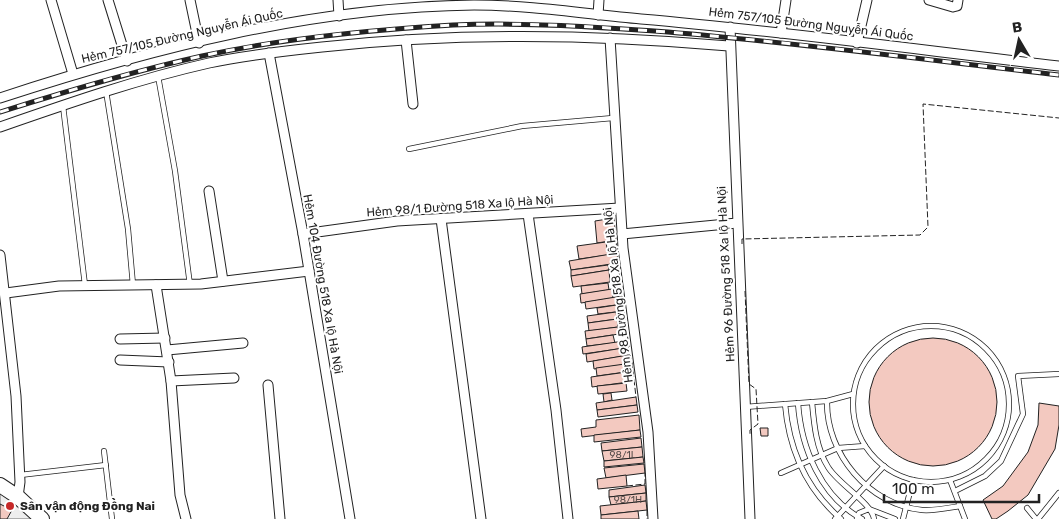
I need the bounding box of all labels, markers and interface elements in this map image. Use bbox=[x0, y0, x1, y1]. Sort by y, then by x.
street label: Hẻm 757/105 Đường Nguyễn Ái Quốc bbox=[708, 4, 915, 44]
street label: Hẻm 757/105 Đường Nguyễn Ái Quốc bbox=[80, 5, 284, 66]
north arrow bbox=[994, 15, 1044, 65]
text: B bbox=[1011, 18, 1023, 37]
street label: Hẻm 96 Đường 518 Xa lộ Hà Nội bbox=[714, 186, 738, 362]
street label: Hẻm 98/1 Đường 518 Xa lộ Hà Nội bbox=[366, 192, 554, 220]
street label: Hẻm 104 Đường 518 Xa lộ Hà Nội bbox=[300, 193, 346, 375]
street label: Hẻm 98 Đường 518 Xa lộ Hà Nội bbox=[600, 206, 636, 383]
house number: 98/1L bbox=[610, 449, 637, 461]
scale bar bbox=[884, 472, 1039, 504]
text: 100 m bbox=[892, 480, 934, 498]
house number: 98/1H bbox=[614, 494, 642, 506]
place label: Sân vận động Đồng Nai bbox=[20, 498, 155, 513]
marker: Sân vận động Đồng Nai bbox=[4, 500, 16, 512]

